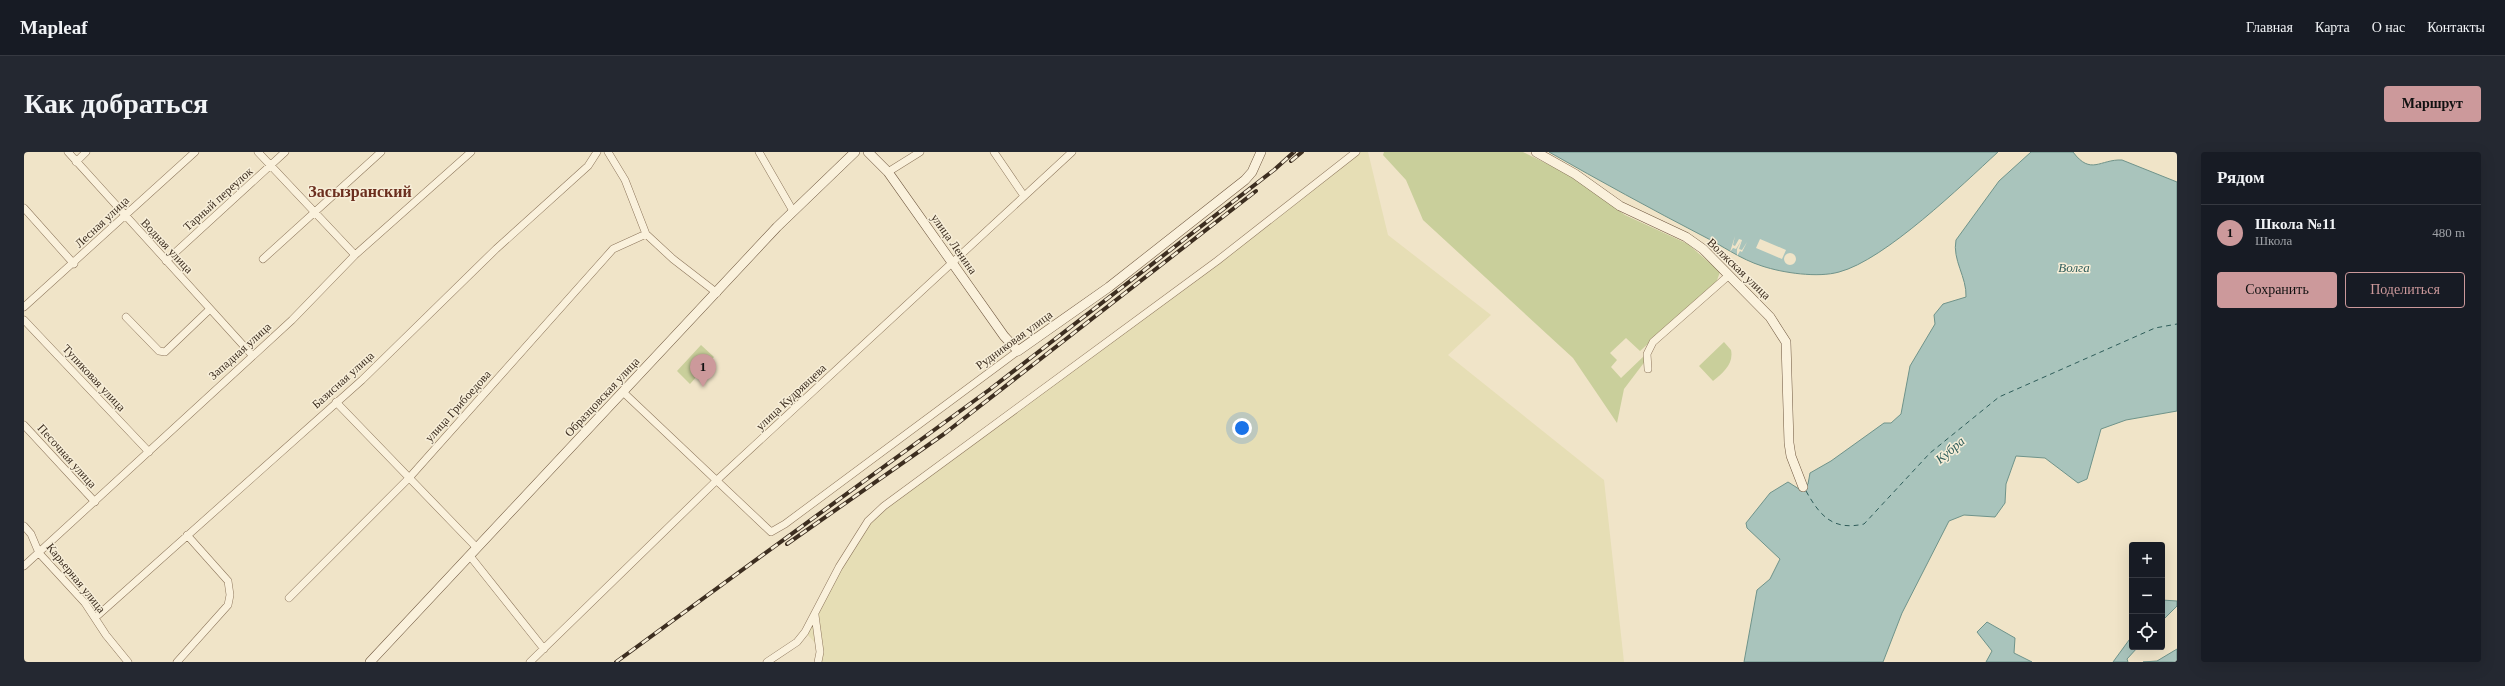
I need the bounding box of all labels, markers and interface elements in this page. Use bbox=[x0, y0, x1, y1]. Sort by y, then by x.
text: Mapleaf bbox=[20, 17, 88, 38]
text: Главная bbox=[2246, 20, 2293, 35]
text: Карта bbox=[2315, 20, 2350, 35]
text: О нас bbox=[2372, 20, 2405, 35]
text: Контакты bbox=[2427, 20, 2485, 35]
button: Маршрут bbox=[2384, 86, 2481, 122]
text: Как добраться bbox=[24, 88, 208, 119]
street label: Тарный переулок bbox=[180, 164, 256, 234]
text: Рядом bbox=[2217, 168, 2265, 187]
district label: Засызранский bbox=[308, 183, 412, 201]
street label: Лесная улица bbox=[72, 193, 132, 251]
street label: улица Ленина bbox=[928, 211, 980, 277]
street label: Водная улица bbox=[138, 216, 196, 277]
text: Школа №11 bbox=[2255, 216, 2336, 232]
text: 1 bbox=[2227, 225, 2233, 240]
text: 480 m bbox=[2432, 225, 2465, 240]
text: Школа bbox=[2255, 233, 2292, 248]
street label: Волжская улица bbox=[1705, 235, 1774, 303]
water label: Волга bbox=[2058, 260, 2090, 275]
button: Сохранить bbox=[2217, 272, 2337, 308]
button: Поделиться bbox=[2345, 272, 2465, 308]
street label: Рудниковая улица bbox=[973, 307, 1055, 372]
street label: Западная улица bbox=[206, 319, 275, 383]
street label: Тупиковая улица bbox=[60, 342, 129, 415]
street label: Базисная улица bbox=[309, 348, 377, 412]
street label: Образцовская улица bbox=[562, 354, 643, 440]
pin: 1 bbox=[690, 354, 716, 387]
street label: улица Кудрявцева bbox=[753, 360, 829, 433]
street label: улица Грибоедова bbox=[422, 367, 494, 445]
your location bbox=[1232, 418, 1252, 438]
street label: Песочная улица bbox=[35, 421, 100, 491]
water label: Кубра bbox=[1932, 433, 1968, 467]
street label: Карьерная улица bbox=[44, 540, 109, 616]
map controls bbox=[2129, 542, 2165, 650]
button: + bbox=[2129, 542, 2165, 578]
button: − bbox=[2129, 578, 2165, 614]
button: locate bbox=[2129, 614, 2165, 650]

